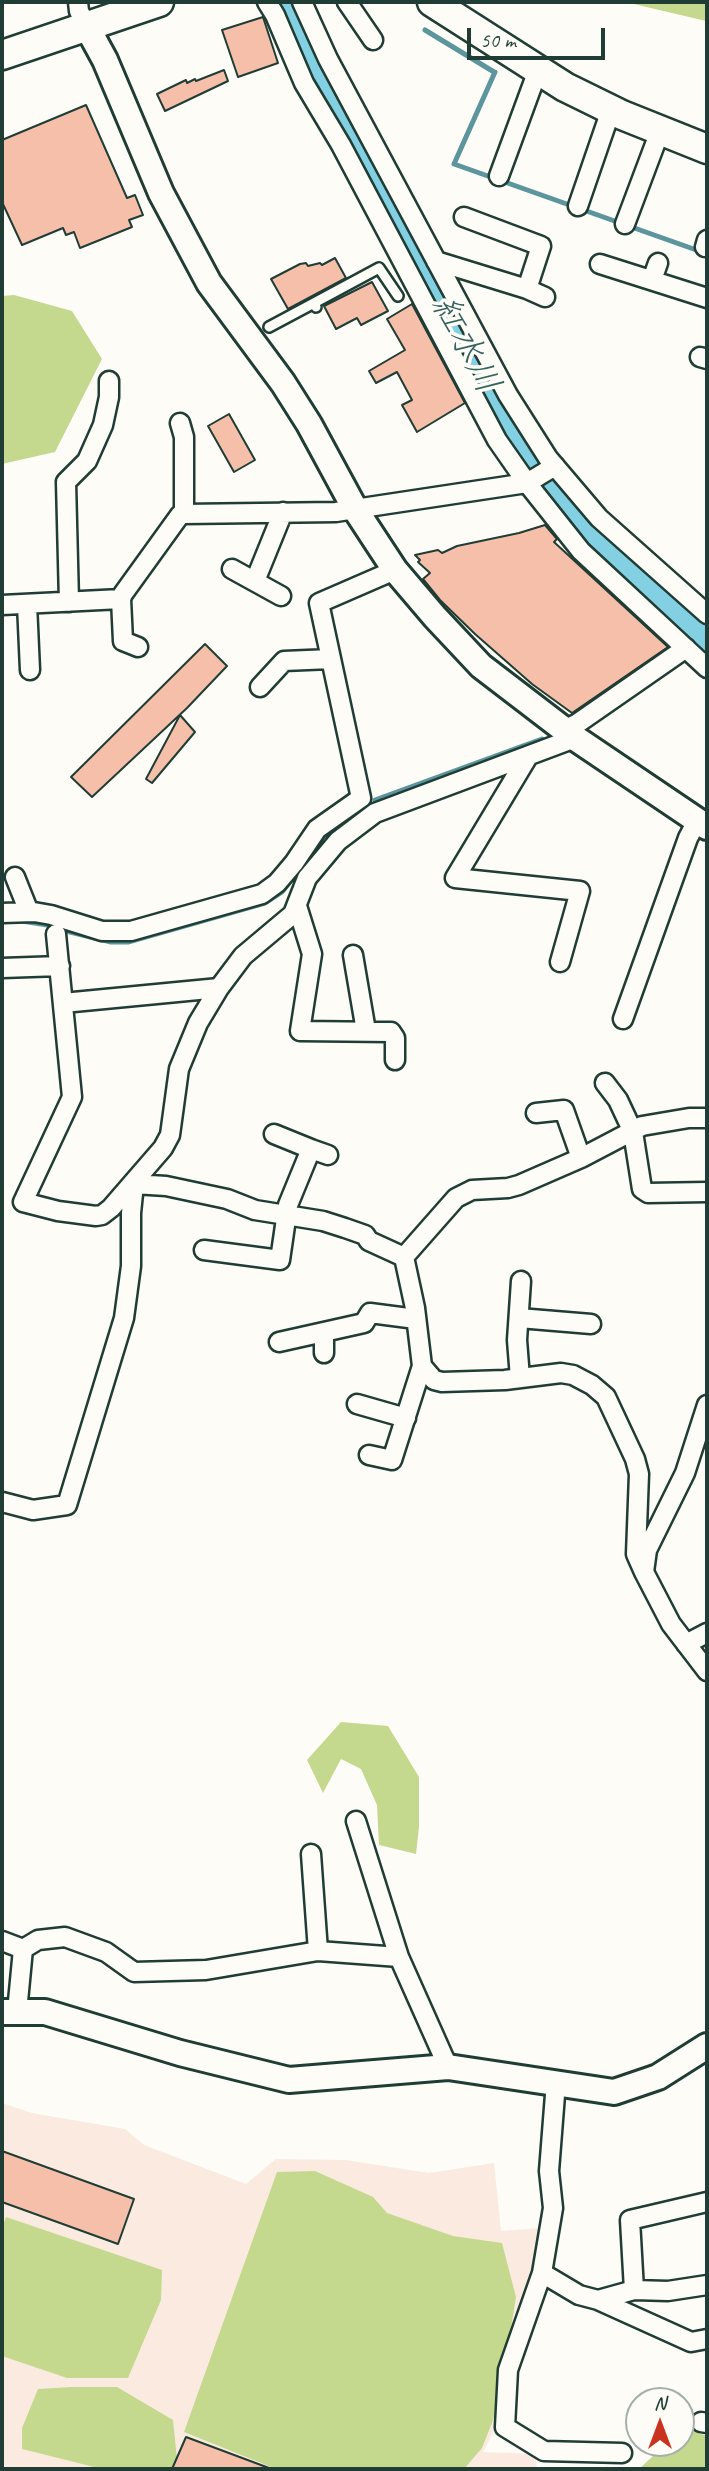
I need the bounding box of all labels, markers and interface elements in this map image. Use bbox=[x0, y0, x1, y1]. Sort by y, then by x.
scale bar bbox=[471, 14, 609, 58]
text: 50 m bbox=[480, 27, 516, 53]
water label: 紅水川 bbox=[422, 289, 508, 401]
north arrow bbox=[625, 2387, 695, 2457]
text: N bbox=[654, 2391, 666, 2415]

